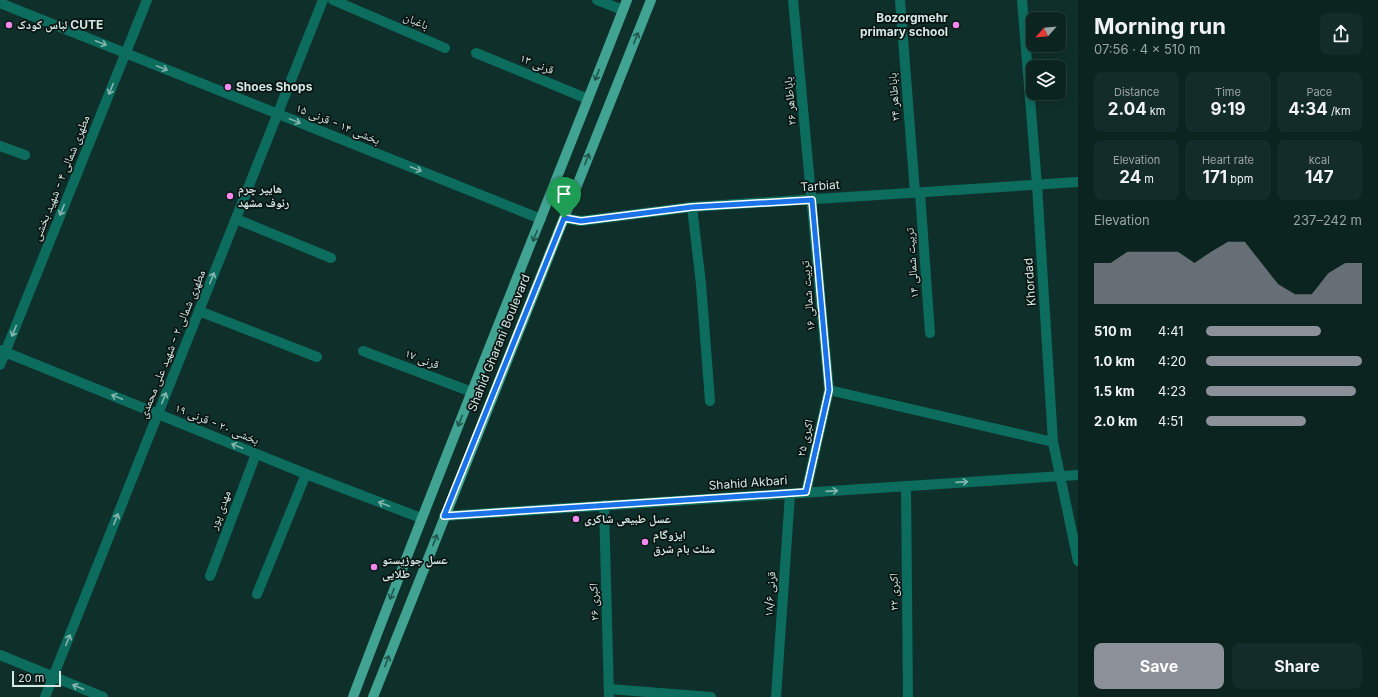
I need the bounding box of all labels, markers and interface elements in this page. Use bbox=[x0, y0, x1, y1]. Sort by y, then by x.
street label: باغبان bbox=[401, 9, 431, 33]
place label: Bozorgmehr primary school bbox=[860, 10, 948, 39]
north arrow bbox=[1026, 12, 1066, 52]
map controls bbox=[1026, 12, 1066, 100]
text: Morning run bbox=[1094, 13, 1226, 39]
button: share bbox=[1320, 13, 1362, 55]
place label: لباس کودک CUTE bbox=[17, 17, 103, 33]
marker: لباس کودک CUTE bbox=[4, 20, 14, 30]
marker: Bozorgmehr primary school bbox=[951, 20, 961, 30]
one-way arrow bbox=[632, 33, 640, 45]
one-way arrow bbox=[95, 40, 107, 48]
text: 07:56 · 4 × 510 m bbox=[1094, 41, 1200, 57]
street label: قرنی ۱۳ bbox=[518, 50, 556, 77]
button: layers bbox=[1026, 60, 1066, 100]
one-way arrow bbox=[155, 64, 167, 72]
one-way arrow bbox=[593, 69, 601, 81]
street label: باباطاهر ۲۴ bbox=[884, 72, 903, 122]
street label: باباطاهر ۲۶ bbox=[780, 76, 799, 126]
place label: Shoes Shops bbox=[236, 79, 313, 94]
marker: Shoes Shops bbox=[223, 82, 233, 92]
one-way arrow bbox=[106, 83, 114, 95]
text: Distance bbox=[1114, 85, 1159, 99]
text: Time bbox=[1215, 85, 1241, 99]
text: Pace bbox=[1306, 85, 1332, 99]
text: 2.04 bbox=[1108, 99, 1147, 119]
text: 9:19 bbox=[1210, 99, 1246, 119]
text: 4:34 bbox=[1288, 99, 1328, 119]
street label: بخشی ۱۴ - قرنی ۱۵ bbox=[294, 100, 382, 148]
text: km bbox=[1147, 104, 1165, 118]
text: /km bbox=[1328, 104, 1351, 118]
street label: مطهری شمالی ۴ - شهید بخشی bbox=[28, 113, 93, 243]
one-way arrow bbox=[289, 118, 301, 125]
text: Elevation bbox=[1113, 153, 1160, 167]
text: Heart rate bbox=[1202, 153, 1254, 167]
text: kcal bbox=[1309, 153, 1330, 167]
one-way arrow bbox=[584, 154, 592, 166]
one-way arrow bbox=[409, 166, 421, 174]
text: 24 bbox=[1119, 167, 1141, 187]
text: 171 bbox=[1203, 167, 1227, 187]
text: 147 bbox=[1305, 167, 1334, 187]
text: m bbox=[1141, 172, 1154, 186]
text: bpm bbox=[1227, 172, 1253, 186]
pin bbox=[547, 177, 581, 218]
street label: Tarbiat bbox=[800, 177, 840, 194]
place label: هایپر چرم رئوف مشهد bbox=[238, 181, 290, 210]
icon: arrive bbox=[553, 183, 575, 205]
marker: هایپر چرم رئوف مشهد bbox=[225, 191, 235, 201]
one-way arrow bbox=[58, 203, 66, 215]
text: Elevation bbox=[1094, 212, 1150, 228]
text: 237–242 m bbox=[1293, 212, 1362, 228]
street label: تربیت شمالی ۱۴ bbox=[902, 227, 922, 299]
one-way arrow bbox=[530, 229, 538, 241]
street label: Khordad bbox=[1020, 258, 1039, 307]
street label: تربیت شمالی ۱۶ bbox=[797, 260, 818, 332]
street label: مطهری شمالی ۲ - شهید علی محمدی bbox=[135, 267, 208, 420]
one-way arrow bbox=[209, 272, 217, 284]
street label: Shahid Gharani Boulevard bbox=[464, 272, 533, 414]
text: 510 m bbox=[1094, 323, 1132, 339]
text: 4:41 bbox=[1158, 323, 1184, 339]
one-way arrow bbox=[10, 324, 17, 336]
street label: قرنی ۱۷ bbox=[403, 345, 441, 372]
text: 1.0 km bbox=[1094, 353, 1135, 369]
text: 4:20 bbox=[1158, 353, 1186, 369]
text: 1.5 km bbox=[1094, 383, 1135, 399]
text: 4:23 bbox=[1158, 383, 1186, 399]
one-way arrow bbox=[111, 393, 123, 401]
one-way arrow bbox=[161, 393, 169, 405]
street label: بخشی ۲۰ - قرنی ۱۹ bbox=[173, 400, 261, 448]
text: 2.0 km bbox=[1094, 413, 1137, 429]
text: 4:51 bbox=[1158, 413, 1183, 429]
one-way arrow bbox=[455, 415, 463, 427]
street label: اکبری ۲۵ bbox=[793, 418, 816, 458]
one-way arrow bbox=[231, 442, 243, 450]
street label: Shahid Akbari bbox=[708, 472, 788, 493]
one-way arrow bbox=[955, 479, 968, 486]
one-way arrow bbox=[825, 487, 838, 494]
street label: مهدی پور bbox=[205, 488, 234, 533]
one-way arrow bbox=[379, 499, 391, 507]
place label: عسل طبیعی شاکری bbox=[584, 511, 671, 527]
one-way arrow bbox=[113, 514, 121, 526]
marker: عسل طبیعی شاکری bbox=[571, 514, 581, 524]
place label: ایزوگام مثلث بام شرق bbox=[653, 527, 715, 557]
one-way arrow bbox=[431, 534, 439, 546]
marker: ایزوگام مثلث بام شرق bbox=[640, 537, 650, 547]
place label: عسل جوزیستو طلایی bbox=[382, 552, 448, 582]
marker: عسل جوزیستو طلایی bbox=[369, 562, 379, 572]
street label: قرنی ۱۸/۶ bbox=[760, 571, 779, 617]
street label: اکبری ۲۲ bbox=[886, 573, 902, 611]
street label: اکبری ۲۶ bbox=[585, 583, 602, 621]
one-way arrow bbox=[387, 588, 395, 600]
one-way arrow bbox=[65, 634, 72, 646]
button: Save bbox=[1094, 643, 1224, 689]
button: Share bbox=[1232, 643, 1362, 689]
one-way arrow bbox=[384, 655, 392, 667]
scale bar bbox=[12, 669, 61, 688]
text: 20 m bbox=[18, 671, 44, 685]
one-way arrow bbox=[73, 682, 85, 690]

